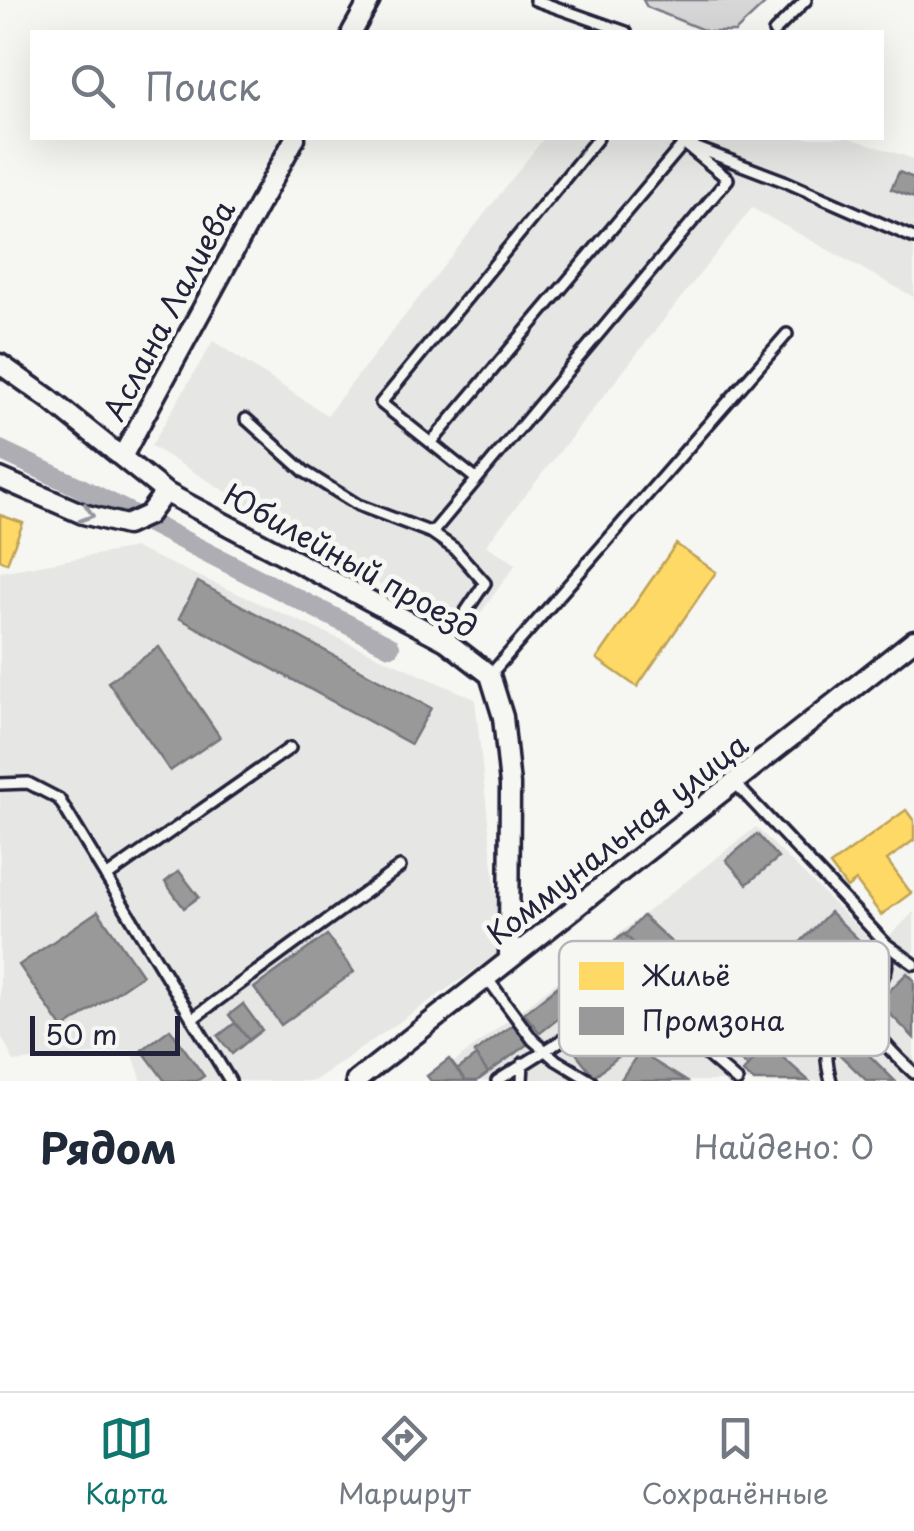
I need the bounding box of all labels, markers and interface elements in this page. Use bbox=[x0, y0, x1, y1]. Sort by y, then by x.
search box bbox=[30, 30, 884, 140]
text: Поиск bbox=[145, 57, 260, 114]
icon: search bbox=[65, 58, 120, 113]
street label: Аслана Лалиева bbox=[91, 191, 245, 428]
street label: Юбилейный проезд bbox=[216, 471, 486, 648]
one-way arrow bbox=[77, 502, 94, 522]
street label: Коммунальная улица bbox=[476, 721, 757, 955]
legend bbox=[559, 941, 889, 1056]
text: Жильё bbox=[641, 953, 730, 996]
text: Промзона bbox=[642, 998, 785, 1041]
scale bar bbox=[30, 1011, 180, 1056]
text: 50 m bbox=[45, 1012, 118, 1055]
text: Рядом bbox=[40, 1115, 177, 1178]
text: Найдено: 0 bbox=[694, 1122, 874, 1170]
tab: Карта bbox=[85, 1411, 168, 1514]
tab: Маршрут bbox=[338, 1411, 471, 1514]
tab: Сохранённые bbox=[641, 1411, 829, 1514]

